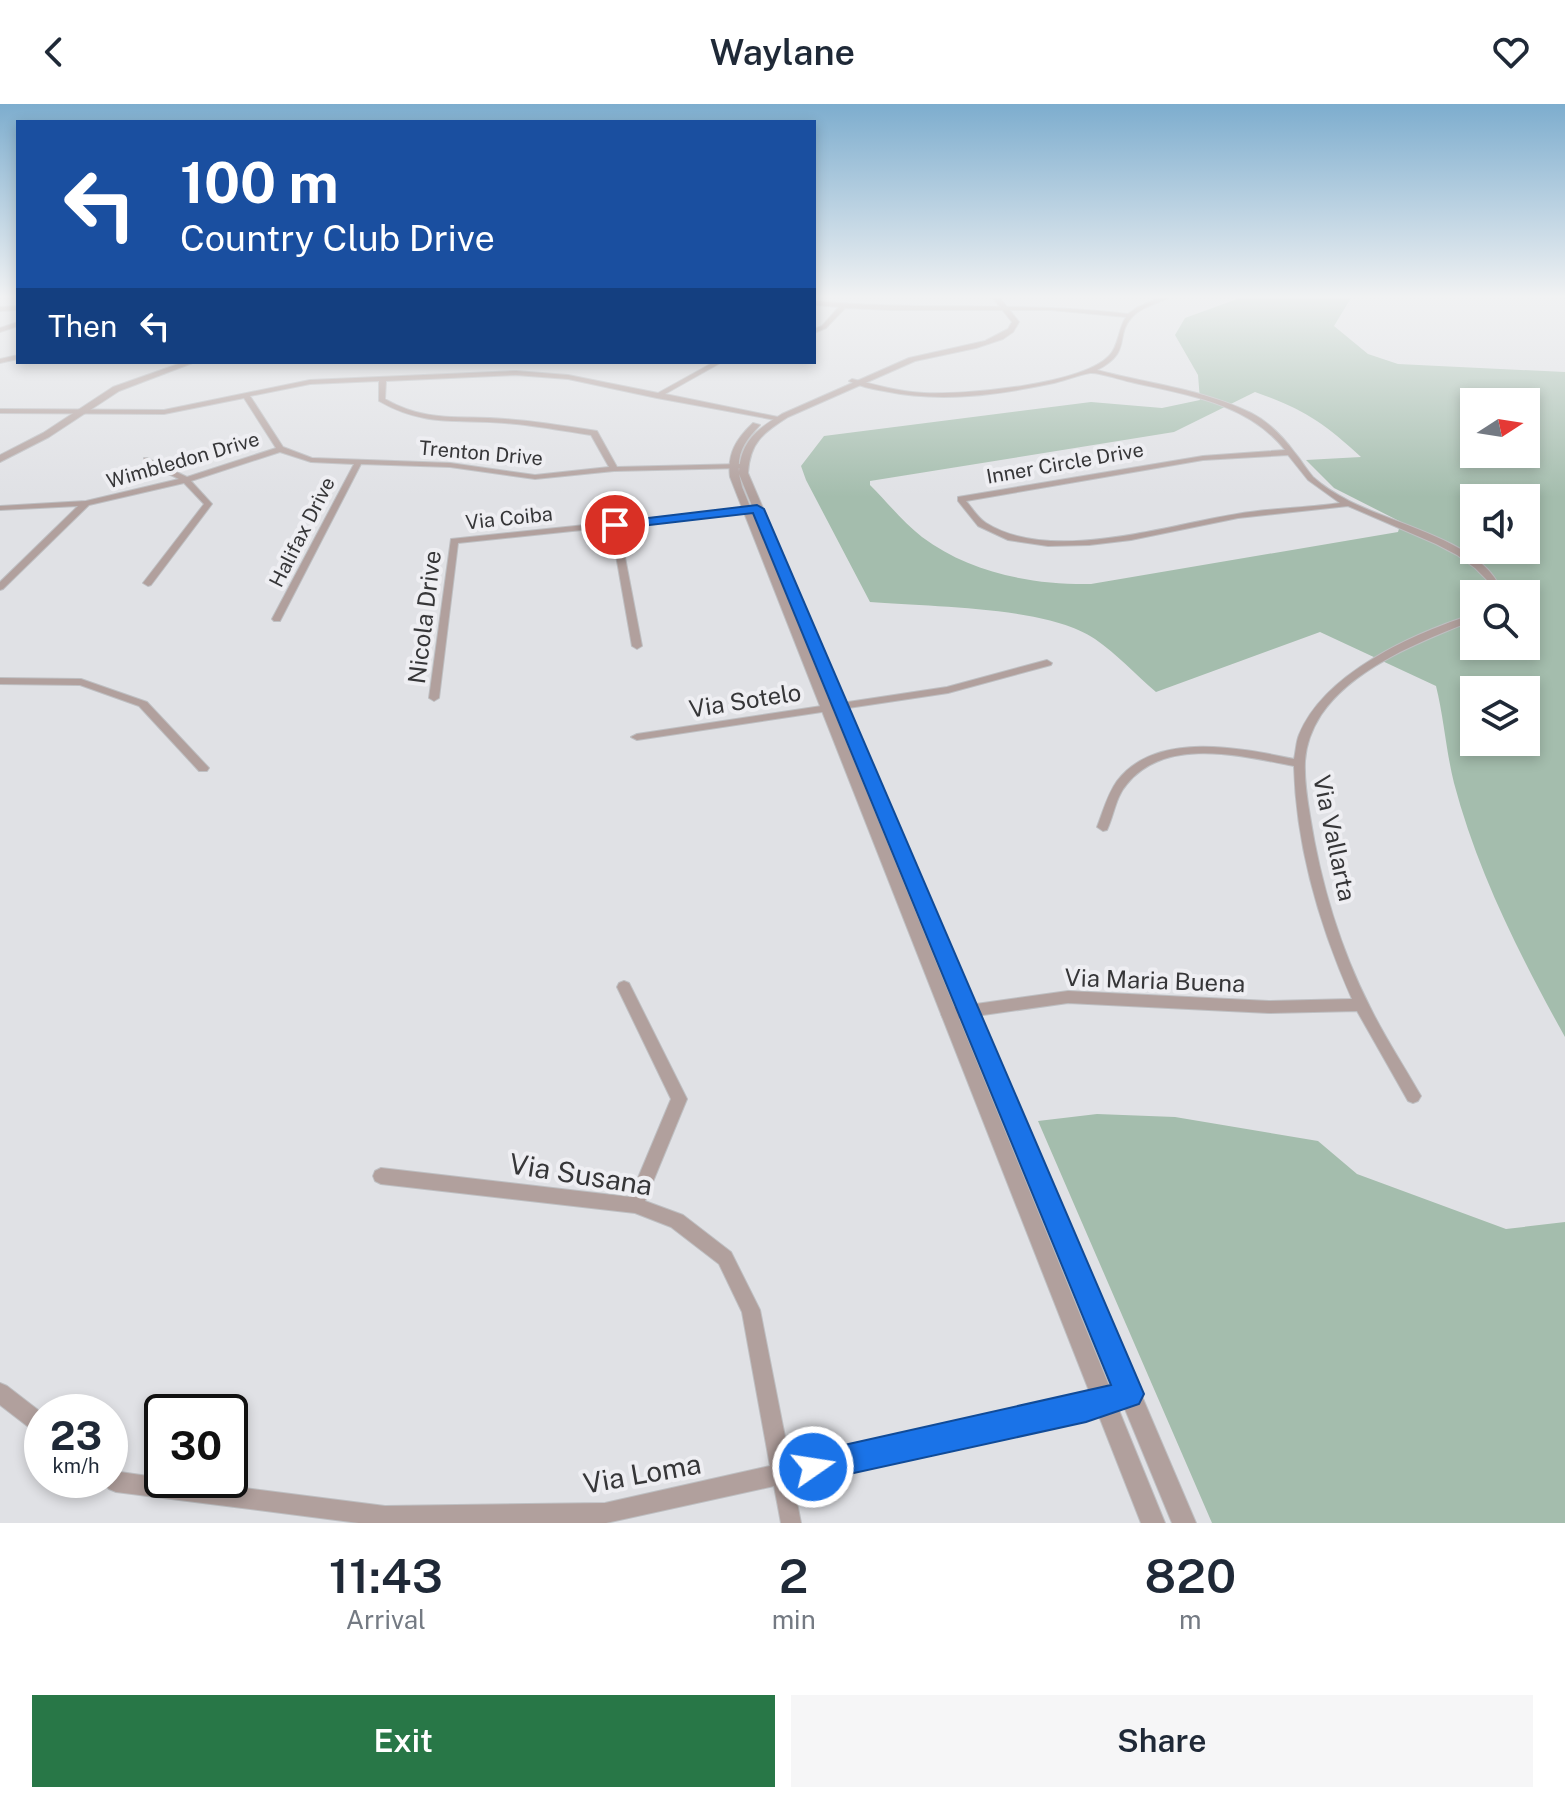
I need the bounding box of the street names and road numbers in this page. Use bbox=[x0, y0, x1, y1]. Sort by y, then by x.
street label: Wimbledon Drive bbox=[104, 427, 262, 493]
street label: Trenton Drive bbox=[418, 436, 544, 470]
street label: Inner Circle Drive bbox=[984, 437, 1146, 489]
street label: Halifax Drive bbox=[264, 473, 340, 591]
street label: Via Coiba bbox=[464, 502, 554, 534]
street label: Nicola Drive bbox=[402, 549, 446, 685]
street label: Via Sotelo bbox=[687, 677, 803, 723]
street label: Via Vallarta bbox=[1308, 773, 1362, 903]
street label: Via Maria Buena bbox=[1064, 963, 1246, 997]
street label: Via Susana bbox=[507, 1146, 655, 1202]
street label: Via Loma bbox=[580, 1446, 704, 1500]

